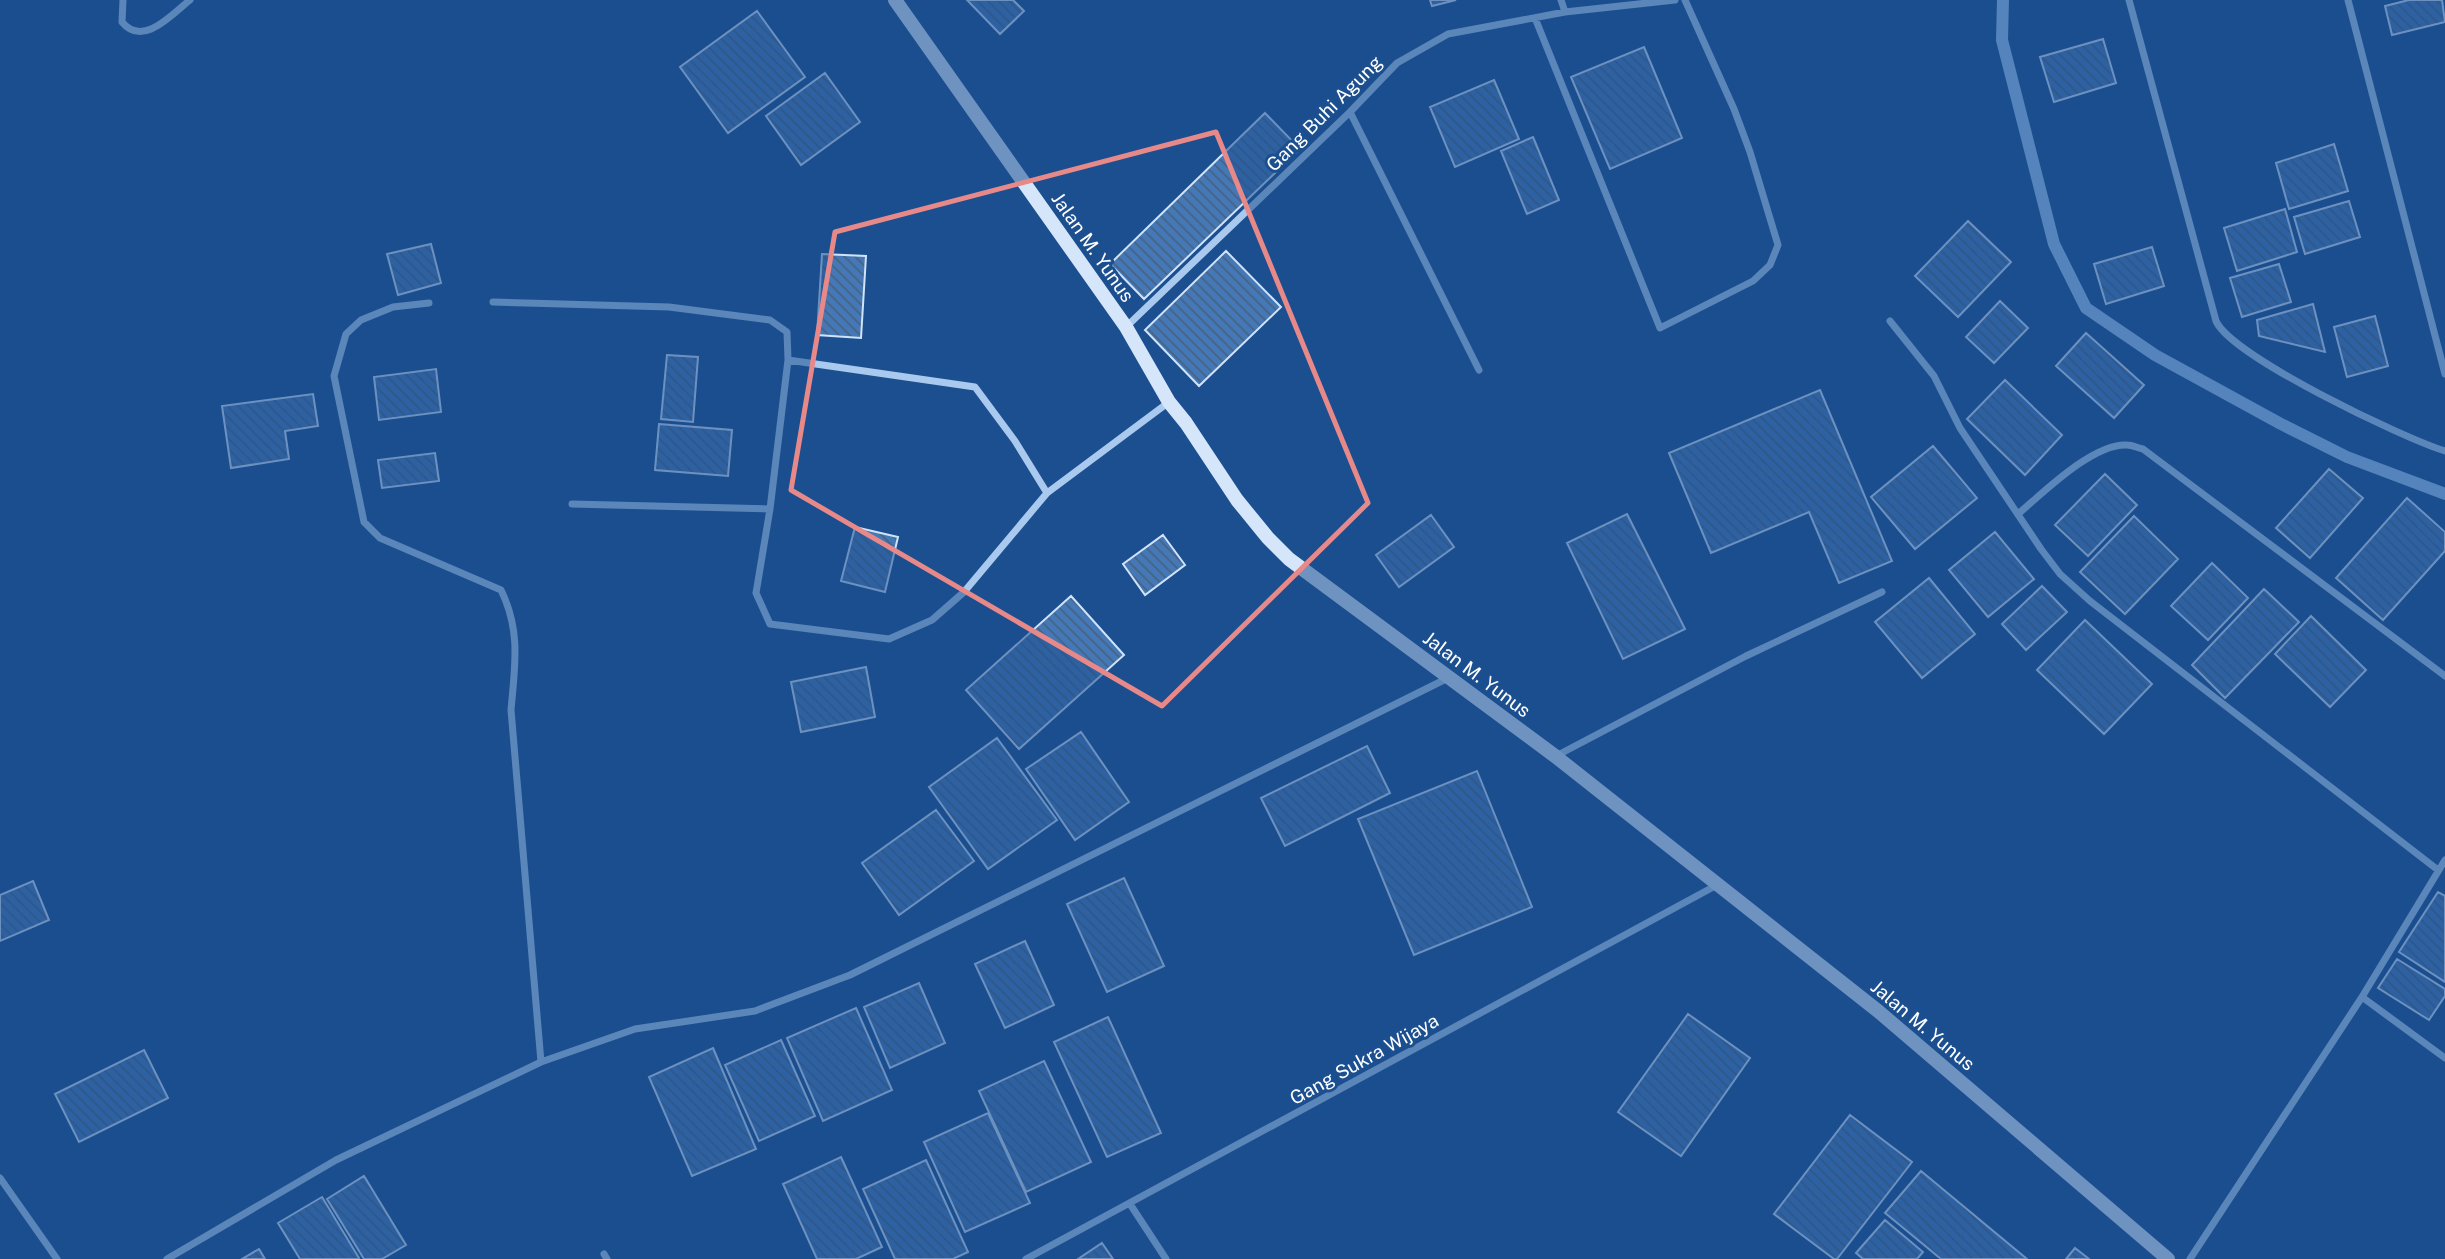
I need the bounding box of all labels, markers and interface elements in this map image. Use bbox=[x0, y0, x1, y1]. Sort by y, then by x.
street label: Gang Buhi Agung bbox=[1262, 50, 1387, 175]
street label: Jalan M. Yunus bbox=[1047, 188, 1139, 306]
street label: Jalan M. Yunus bbox=[1419, 627, 1535, 721]
street label: Jalan M. Yunus bbox=[1867, 975, 1979, 1075]
street label: Gang Sukra Wijaya bbox=[1286, 1009, 1442, 1109]

